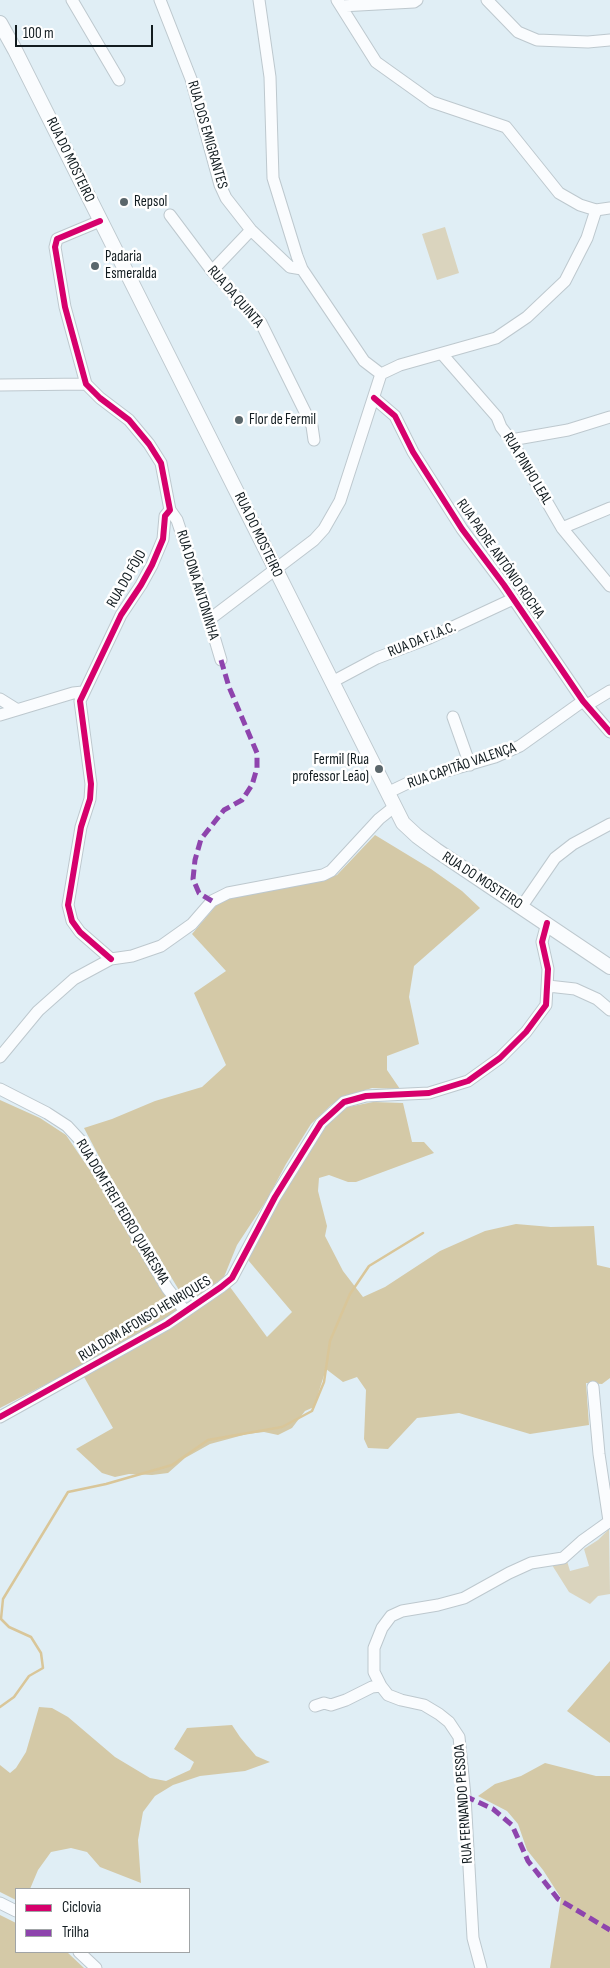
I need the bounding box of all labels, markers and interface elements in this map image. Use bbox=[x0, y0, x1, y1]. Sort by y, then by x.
scale bar bbox=[18, 15, 155, 47]
text: 100 m bbox=[23, 24, 54, 43]
street label: RUA DOS EMIGRANTES bbox=[183, 79, 231, 191]
street label: RUA DO MOSTEIRO bbox=[42, 115, 98, 205]
place label: Repsol bbox=[134, 193, 167, 211]
marker: Repsol bbox=[118, 196, 130, 208]
place label: Padaria Esmeralda bbox=[105, 248, 157, 283]
marker: Padaria Esmeralda bbox=[89, 260, 101, 272]
street label: RUA DA QUINTA bbox=[203, 262, 267, 332]
place label: Flor de Fermil bbox=[249, 411, 316, 429]
marker: Flor de Fermil bbox=[233, 414, 245, 426]
street label: RUA PINHO LEAL bbox=[498, 430, 556, 508]
street label: RUA DO MOSTEIRO bbox=[230, 490, 286, 580]
street label: RUA PADRE ANTÓNIO ROCHA bbox=[452, 496, 548, 622]
street label: RUA DONA ANTONINHA bbox=[172, 528, 222, 642]
street label: RUA DO FÔJO bbox=[103, 547, 151, 611]
street label: RUA DA F.I.A.C. bbox=[385, 618, 459, 662]
street label: RUA CAPITÃO VALENÇA bbox=[405, 739, 519, 793]
place label: Fermil (Rua professor Leão) bbox=[292, 751, 369, 786]
marker: Fermil (Rua professor Leão) bbox=[373, 763, 385, 775]
street label: RUA DO MOSTEIRO bbox=[438, 848, 526, 914]
street label: RUA DOM FREI PEDRO QUARESMA bbox=[72, 1136, 172, 1288]
street label: RUA DOM AFONSO HENRIQUES bbox=[76, 1272, 214, 1366]
street label: RUA FERNANDO PESSOA bbox=[451, 1744, 477, 1864]
legend bbox=[15, 1888, 190, 1953]
text: Ciclovia bbox=[62, 1898, 101, 1917]
text: Trilha bbox=[62, 1923, 89, 1942]

